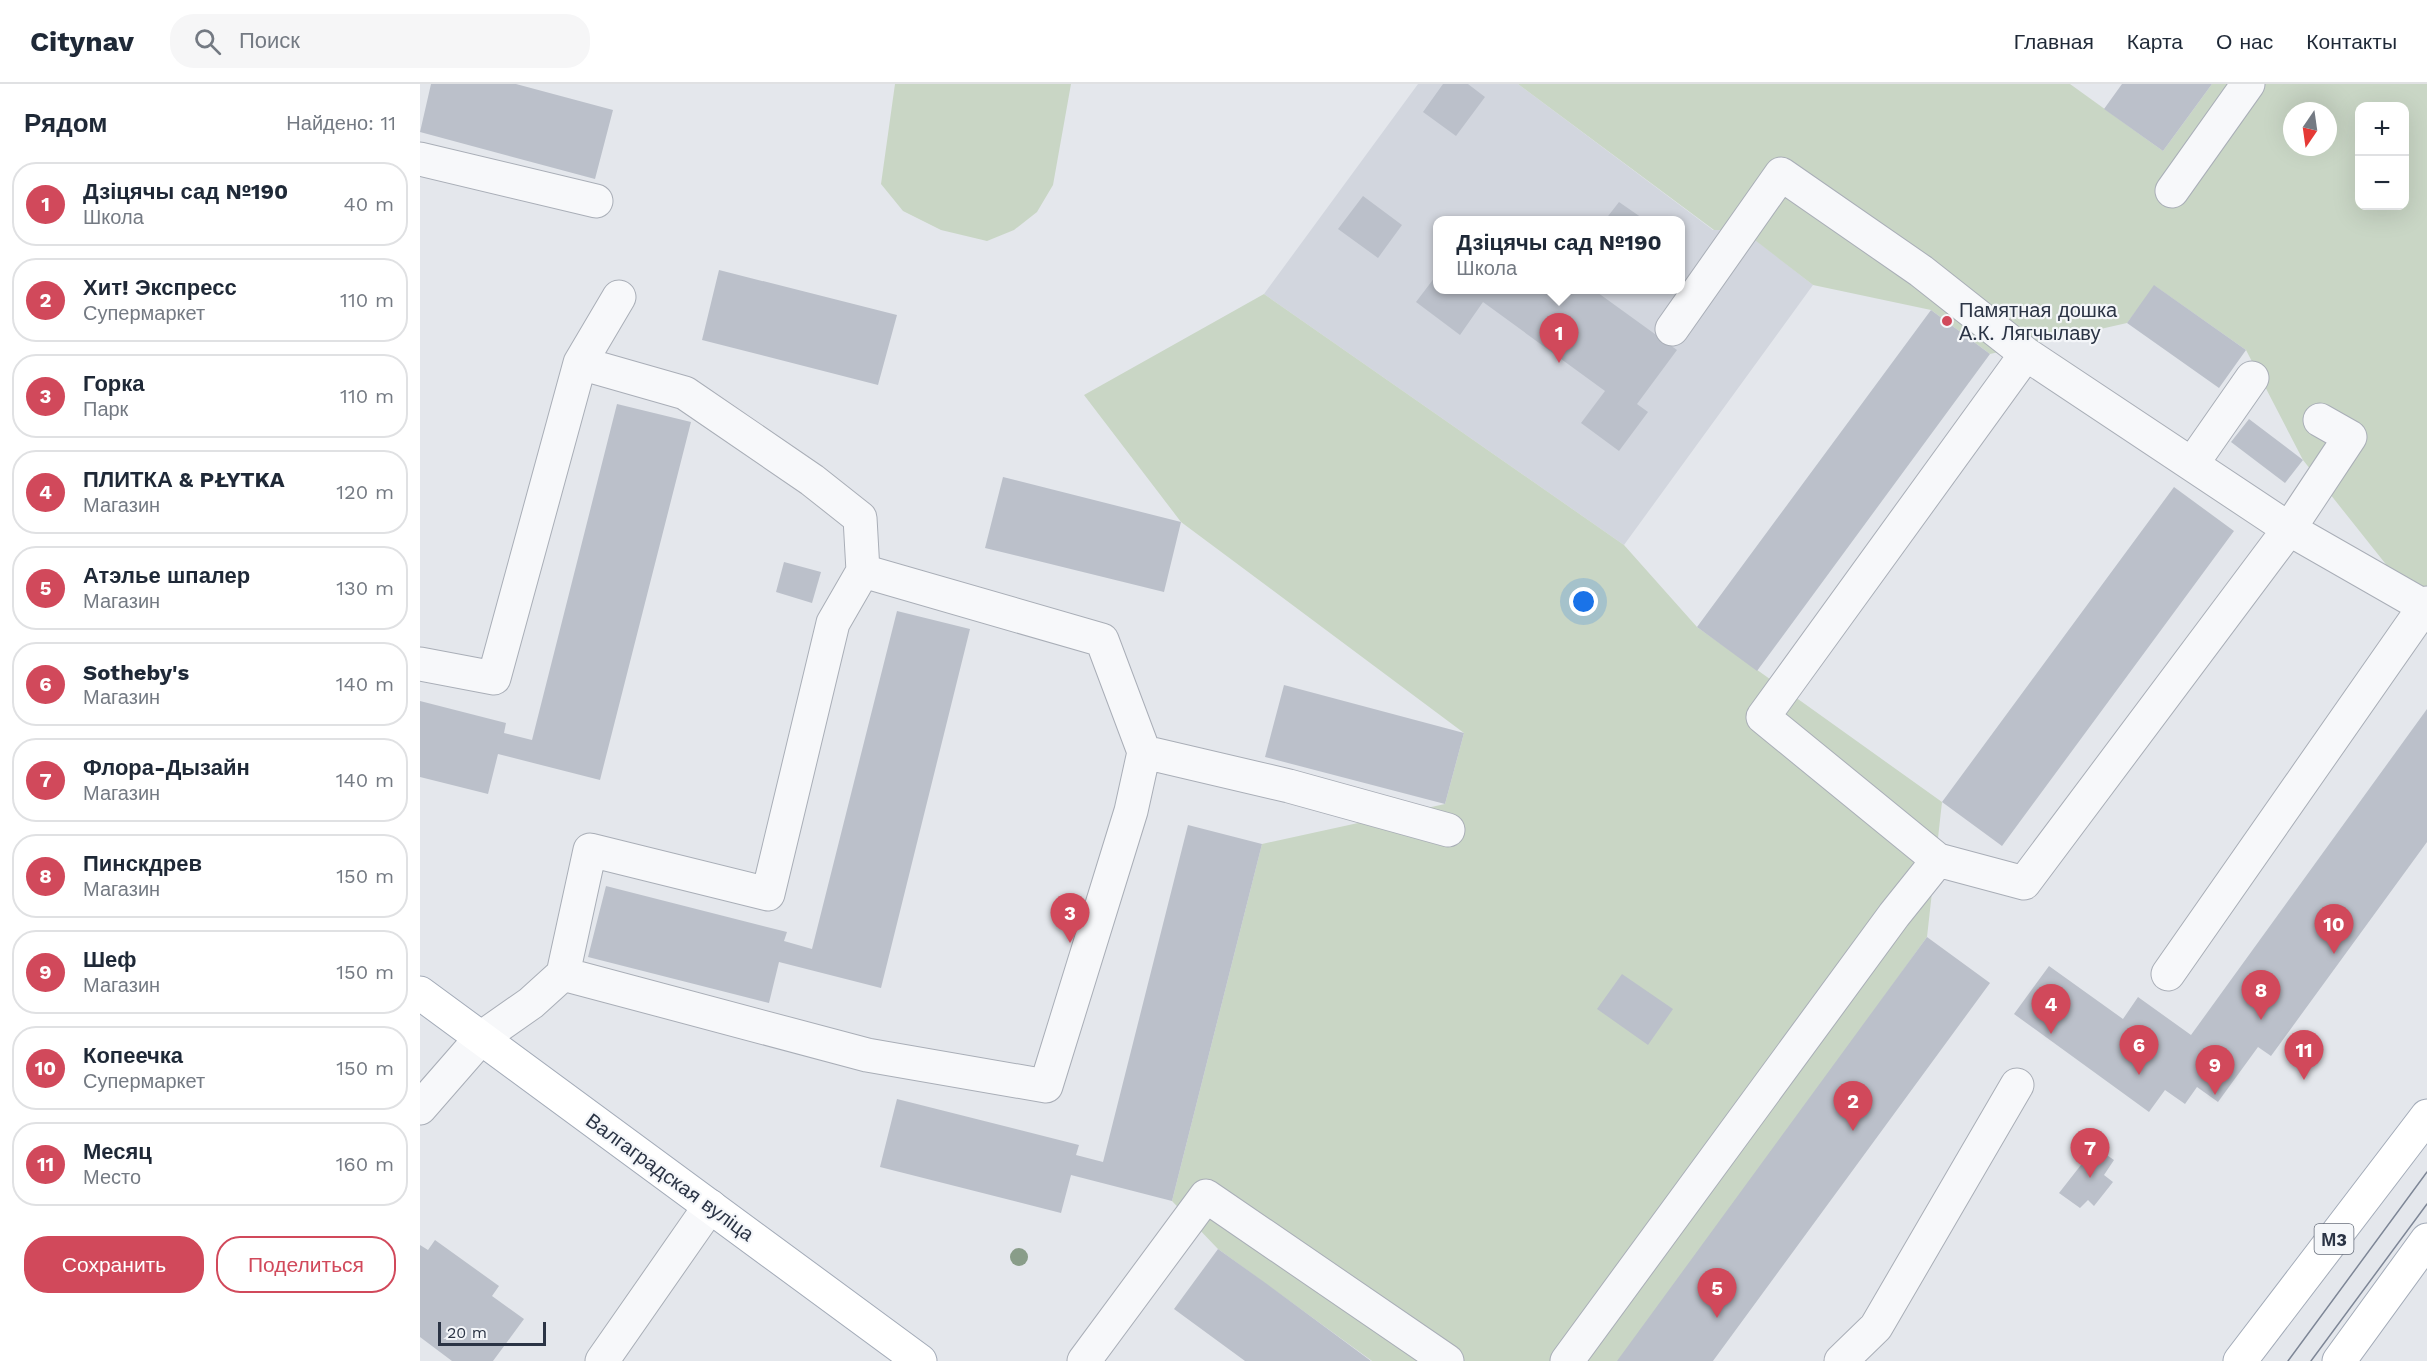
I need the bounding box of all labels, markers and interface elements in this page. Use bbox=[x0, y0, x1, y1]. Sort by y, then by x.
search box bbox=[170, 14, 590, 68]
text: Citynav bbox=[30, 25, 134, 58]
icon: search bbox=[191, 25, 224, 58]
text: Поиск bbox=[239, 28, 300, 53]
text: Главная bbox=[2014, 29, 2094, 54]
text: Карта bbox=[2127, 29, 2183, 54]
text: О нас bbox=[2216, 29, 2273, 54]
text: Контакты bbox=[2306, 29, 2397, 54]
north arrow bbox=[2283, 102, 2337, 156]
map controls bbox=[2355, 102, 2409, 210]
button: + bbox=[2355, 102, 2409, 156]
text: Рядом bbox=[24, 108, 107, 138]
text: Найдено: 11 bbox=[286, 111, 396, 135]
button: − bbox=[2355, 156, 2409, 210]
text: Дзіцячы сад №190 bbox=[83, 179, 288, 204]
text: 1 bbox=[41, 192, 50, 216]
text: 40 m bbox=[343, 192, 394, 216]
text: Школа bbox=[83, 205, 144, 229]
popup bbox=[1433, 216, 1685, 294]
text: Дзіцячы сад №190 bbox=[1456, 230, 1662, 255]
text: Школа bbox=[1456, 256, 1517, 280]
text: Хит! Экспресс bbox=[83, 275, 237, 300]
text: 2 bbox=[40, 288, 51, 312]
text: 110 m bbox=[340, 288, 394, 312]
place label: Памятная дошка А.К. Лягчылаву bbox=[1959, 298, 2118, 345]
text: Супермаркет bbox=[83, 301, 205, 325]
pin: 1 bbox=[1540, 314, 1578, 363]
marker: Памятная дошка А.К. Лягчылаву bbox=[1940, 314, 1954, 328]
text: Горка bbox=[83, 371, 145, 396]
text: 3 bbox=[40, 384, 51, 408]
text: 110 m bbox=[340, 384, 394, 408]
text: Парк bbox=[83, 397, 128, 421]
text: ПЛИТКА & PŁYTKA bbox=[83, 467, 285, 492]
text: 4 bbox=[39, 480, 52, 504]
text: 120 m bbox=[336, 480, 394, 504]
text: Магазин bbox=[83, 493, 160, 517]
text: Атэлье шпалер bbox=[83, 563, 250, 588]
text: 5 bbox=[40, 576, 51, 600]
text: 130 m bbox=[336, 576, 394, 600]
your location bbox=[1569, 587, 1598, 616]
text: Магазин bbox=[83, 589, 160, 613]
text: Sotheby's bbox=[83, 660, 189, 685]
text: 6 bbox=[39, 672, 52, 696]
text: 140 m bbox=[336, 672, 394, 696]
text: Магазин bbox=[83, 685, 160, 709]
text: Флора-Дызайн bbox=[83, 755, 250, 780]
text: 7 bbox=[39, 768, 52, 792]
text: 140 m bbox=[336, 768, 394, 792]
text: Магазин bbox=[83, 781, 160, 805]
text: Пинскдрев bbox=[83, 851, 202, 876]
text: 8 bbox=[39, 864, 52, 888]
text: 150 m bbox=[336, 864, 394, 888]
text: Магазин bbox=[83, 877, 160, 901]
pin: 3 bbox=[1050, 894, 1090, 943]
pin: 10 bbox=[2314, 904, 2354, 954]
text: Шеф bbox=[83, 947, 137, 972]
text: 9 bbox=[39, 960, 52, 984]
text: 150 m bbox=[336, 960, 394, 984]
pin: 8 bbox=[2242, 970, 2280, 1020]
text: Магазин bbox=[83, 973, 160, 997]
pin: 4 bbox=[2032, 984, 2070, 1034]
pin: 6 bbox=[2120, 1026, 2158, 1075]
pin: 11 bbox=[2284, 1030, 2324, 1080]
text: Копеечка bbox=[83, 1043, 183, 1068]
pin: 9 bbox=[2196, 1046, 2234, 1095]
text: 10 bbox=[35, 1056, 56, 1080]
text: 150 m bbox=[336, 1056, 394, 1080]
text: Супермаркет bbox=[83, 1069, 205, 1093]
pin: 2 bbox=[1834, 1082, 1872, 1131]
street label: Валгаградская вуліца bbox=[581, 1108, 759, 1247]
pin: 7 bbox=[2070, 1128, 2110, 1178]
text: Месяц bbox=[83, 1139, 152, 1164]
text: 11 bbox=[37, 1152, 54, 1176]
text: 160 m bbox=[336, 1152, 394, 1176]
text: Место bbox=[83, 1165, 141, 1189]
road number: М3 bbox=[2314, 1224, 2354, 1254]
button: Сохранить bbox=[24, 1236, 204, 1293]
button: Поделиться bbox=[216, 1236, 396, 1293]
pin: 5 bbox=[1698, 1268, 1736, 1318]
scale bar bbox=[438, 1319, 546, 1346]
text: 20 m bbox=[447, 1323, 487, 1342]

